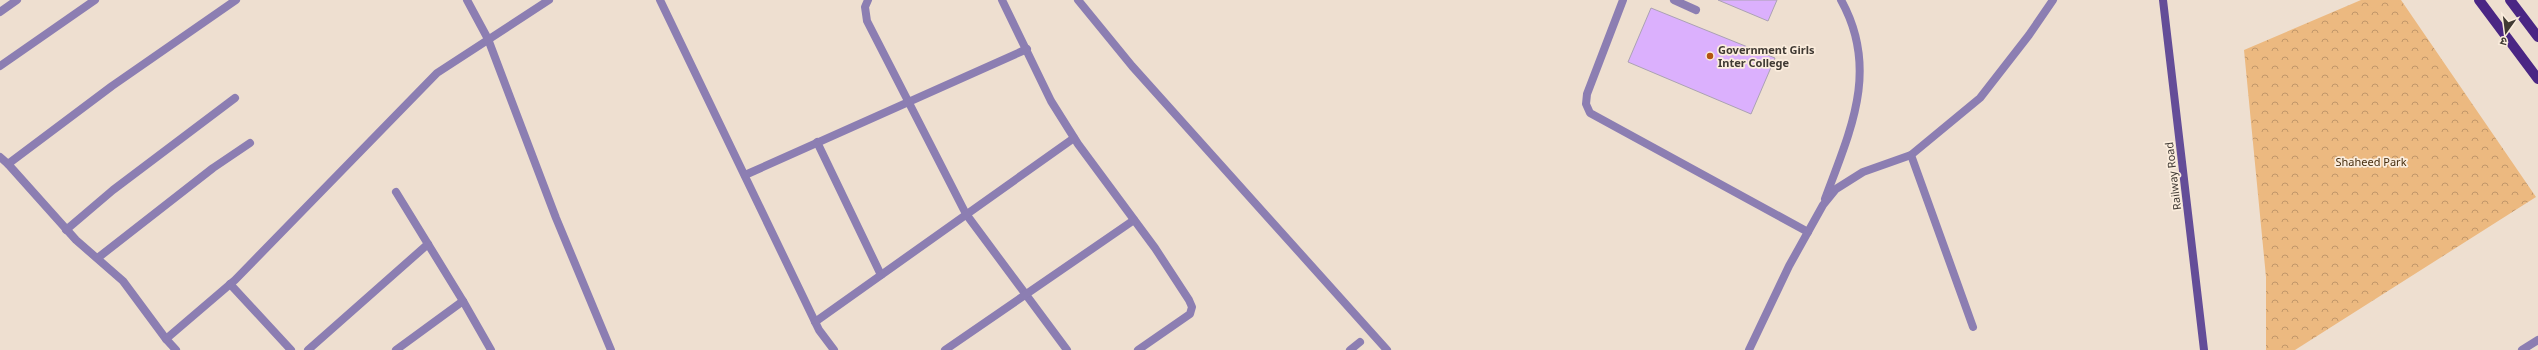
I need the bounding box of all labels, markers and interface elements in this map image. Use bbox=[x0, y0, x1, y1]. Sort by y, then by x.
north arrow bbox=[2486, 12, 2526, 52]
text: उ bbox=[2498, 34, 2508, 50]
place label: Government Girls Inter College bbox=[1718, 42, 1815, 70]
marker: Government Girls Inter College bbox=[1705, 51, 1715, 61]
street label: Railway Road bbox=[2161, 141, 2184, 211]
park label: Shaheed Park bbox=[2335, 154, 2407, 169]

